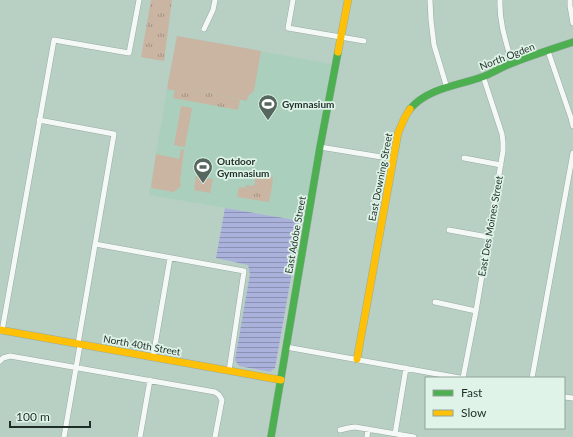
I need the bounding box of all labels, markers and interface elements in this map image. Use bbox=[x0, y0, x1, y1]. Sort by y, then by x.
street label: North Ogden bbox=[478, 40, 536, 72]
sports icon: Gymnasium bbox=[257, 93, 279, 121]
place label: Gymnasium bbox=[282, 98, 334, 110]
street label: East Downing Street bbox=[366, 131, 395, 222]
place label: Outdoor Gymnasium bbox=[217, 155, 269, 179]
sports icon: Outdoor Gymnasium bbox=[192, 156, 214, 184]
street label: East Des Moines Street bbox=[475, 174, 505, 277]
street label: East Adobe Street bbox=[282, 195, 308, 275]
street label: North 40th Street bbox=[102, 332, 182, 358]
legend bbox=[425, 377, 565, 429]
text: Fast bbox=[461, 385, 483, 400]
scale bar bbox=[10, 403, 90, 429]
text: Slow bbox=[461, 405, 487, 420]
text: 100 m bbox=[16, 409, 50, 424]

